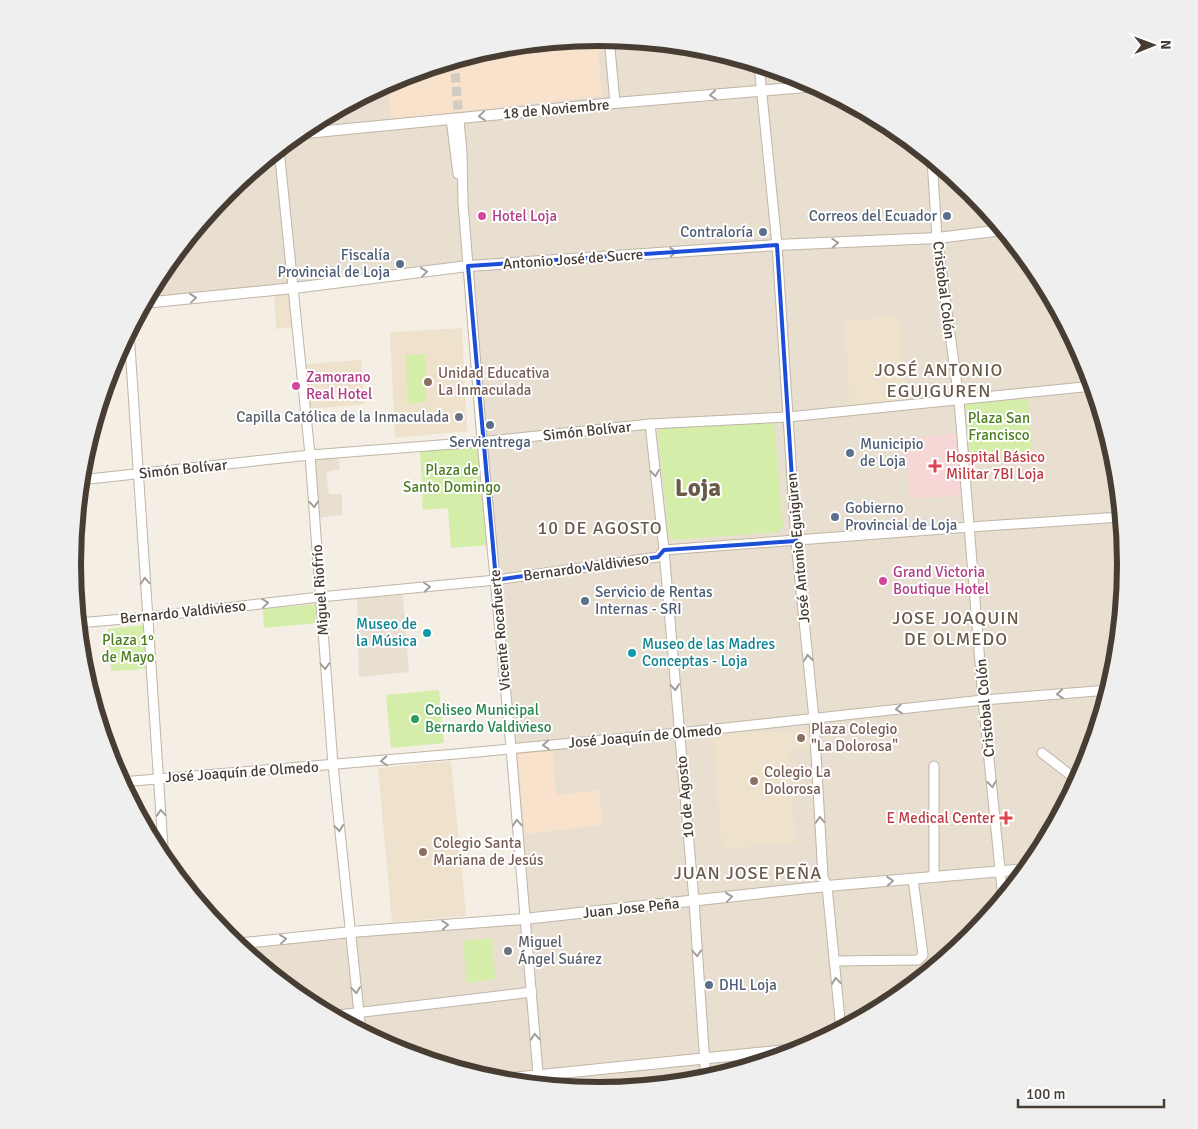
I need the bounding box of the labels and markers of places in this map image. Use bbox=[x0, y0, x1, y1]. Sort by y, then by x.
place label: Hotel Loja bbox=[492, 207, 557, 225]
place label: Correos del Ecuador bbox=[809, 207, 937, 225]
marker: Hotel Loja bbox=[476, 210, 488, 222]
marker: Correos del Ecuador bbox=[941, 210, 953, 222]
place label: Contraloría bbox=[680, 223, 753, 241]
marker: Contraloría bbox=[757, 226, 769, 238]
place label: Fiscalía Provincial de Loja bbox=[278, 246, 390, 281]
marker: Fiscalía Provincial de Loja bbox=[394, 258, 406, 270]
place label: Unidad Educativa La Inmaculada bbox=[438, 364, 550, 399]
place label: Zamorano Real Hotel bbox=[306, 368, 372, 403]
marker: Unidad Educativa La Inmaculada bbox=[422, 376, 434, 388]
marker: Zamorano Real Hotel bbox=[290, 380, 302, 392]
place label: Capilla Católica de la Inmaculada bbox=[236, 408, 449, 426]
marker: Capilla Católica de la Inmaculada bbox=[453, 411, 465, 423]
marker: Servientrega bbox=[484, 419, 496, 431]
place label: Servientrega bbox=[449, 433, 531, 451]
place label: Municipio de Loja bbox=[860, 435, 924, 470]
marker: Municipio de Loja bbox=[844, 447, 856, 459]
place label: Hospital Básico Militar 7BI Loja bbox=[946, 448, 1045, 483]
marker: Hospital Básico Militar 7BI Loja bbox=[928, 459, 942, 473]
place label: Gobierno Provincial de Loja bbox=[845, 499, 957, 534]
marker: Gobierno Provincial de Loja bbox=[829, 511, 841, 523]
place label: Grand Victoria Boutique Hotel bbox=[893, 563, 989, 598]
marker: Grand Victoria Boutique Hotel bbox=[877, 575, 889, 587]
place label: Servicio de Rentas Internas - SRI bbox=[595, 583, 713, 618]
marker: Servicio de Rentas Internas - SRI bbox=[579, 595, 591, 607]
place label: Museo de la Música bbox=[356, 615, 417, 650]
marker: Museo de la Música bbox=[421, 627, 433, 639]
place label: Museo de las Madres Conceptas - Loja bbox=[642, 635, 775, 670]
marker: Museo de las Madres Conceptas - Loja bbox=[626, 647, 638, 659]
place label: Coliseo Municipal Bernardo Valdivieso bbox=[425, 701, 552, 736]
marker: Coliseo Municipal Bernardo Valdivieso bbox=[409, 713, 421, 725]
place label: Plaza Colegio "La Dolorosa" bbox=[811, 720, 898, 755]
marker: Plaza Colegio "La Dolorosa" bbox=[795, 732, 807, 744]
place label: Colegio La Dolorosa bbox=[764, 763, 831, 798]
marker: Colegio La Dolorosa bbox=[748, 775, 760, 787]
place label: E Medical Center bbox=[886, 809, 995, 827]
marker: E Medical Center bbox=[999, 811, 1013, 825]
place label: Colegio Santa Mariana de Jesús bbox=[433, 834, 544, 869]
marker: Colegio Santa Mariana de Jesús bbox=[417, 846, 429, 858]
place label: Miguel Ángel Suárez bbox=[518, 933, 602, 968]
marker: Miguel Ángel Suárez bbox=[502, 945, 514, 957]
place label: DHL Loja bbox=[719, 976, 777, 994]
marker: DHL Loja bbox=[703, 979, 715, 991]

